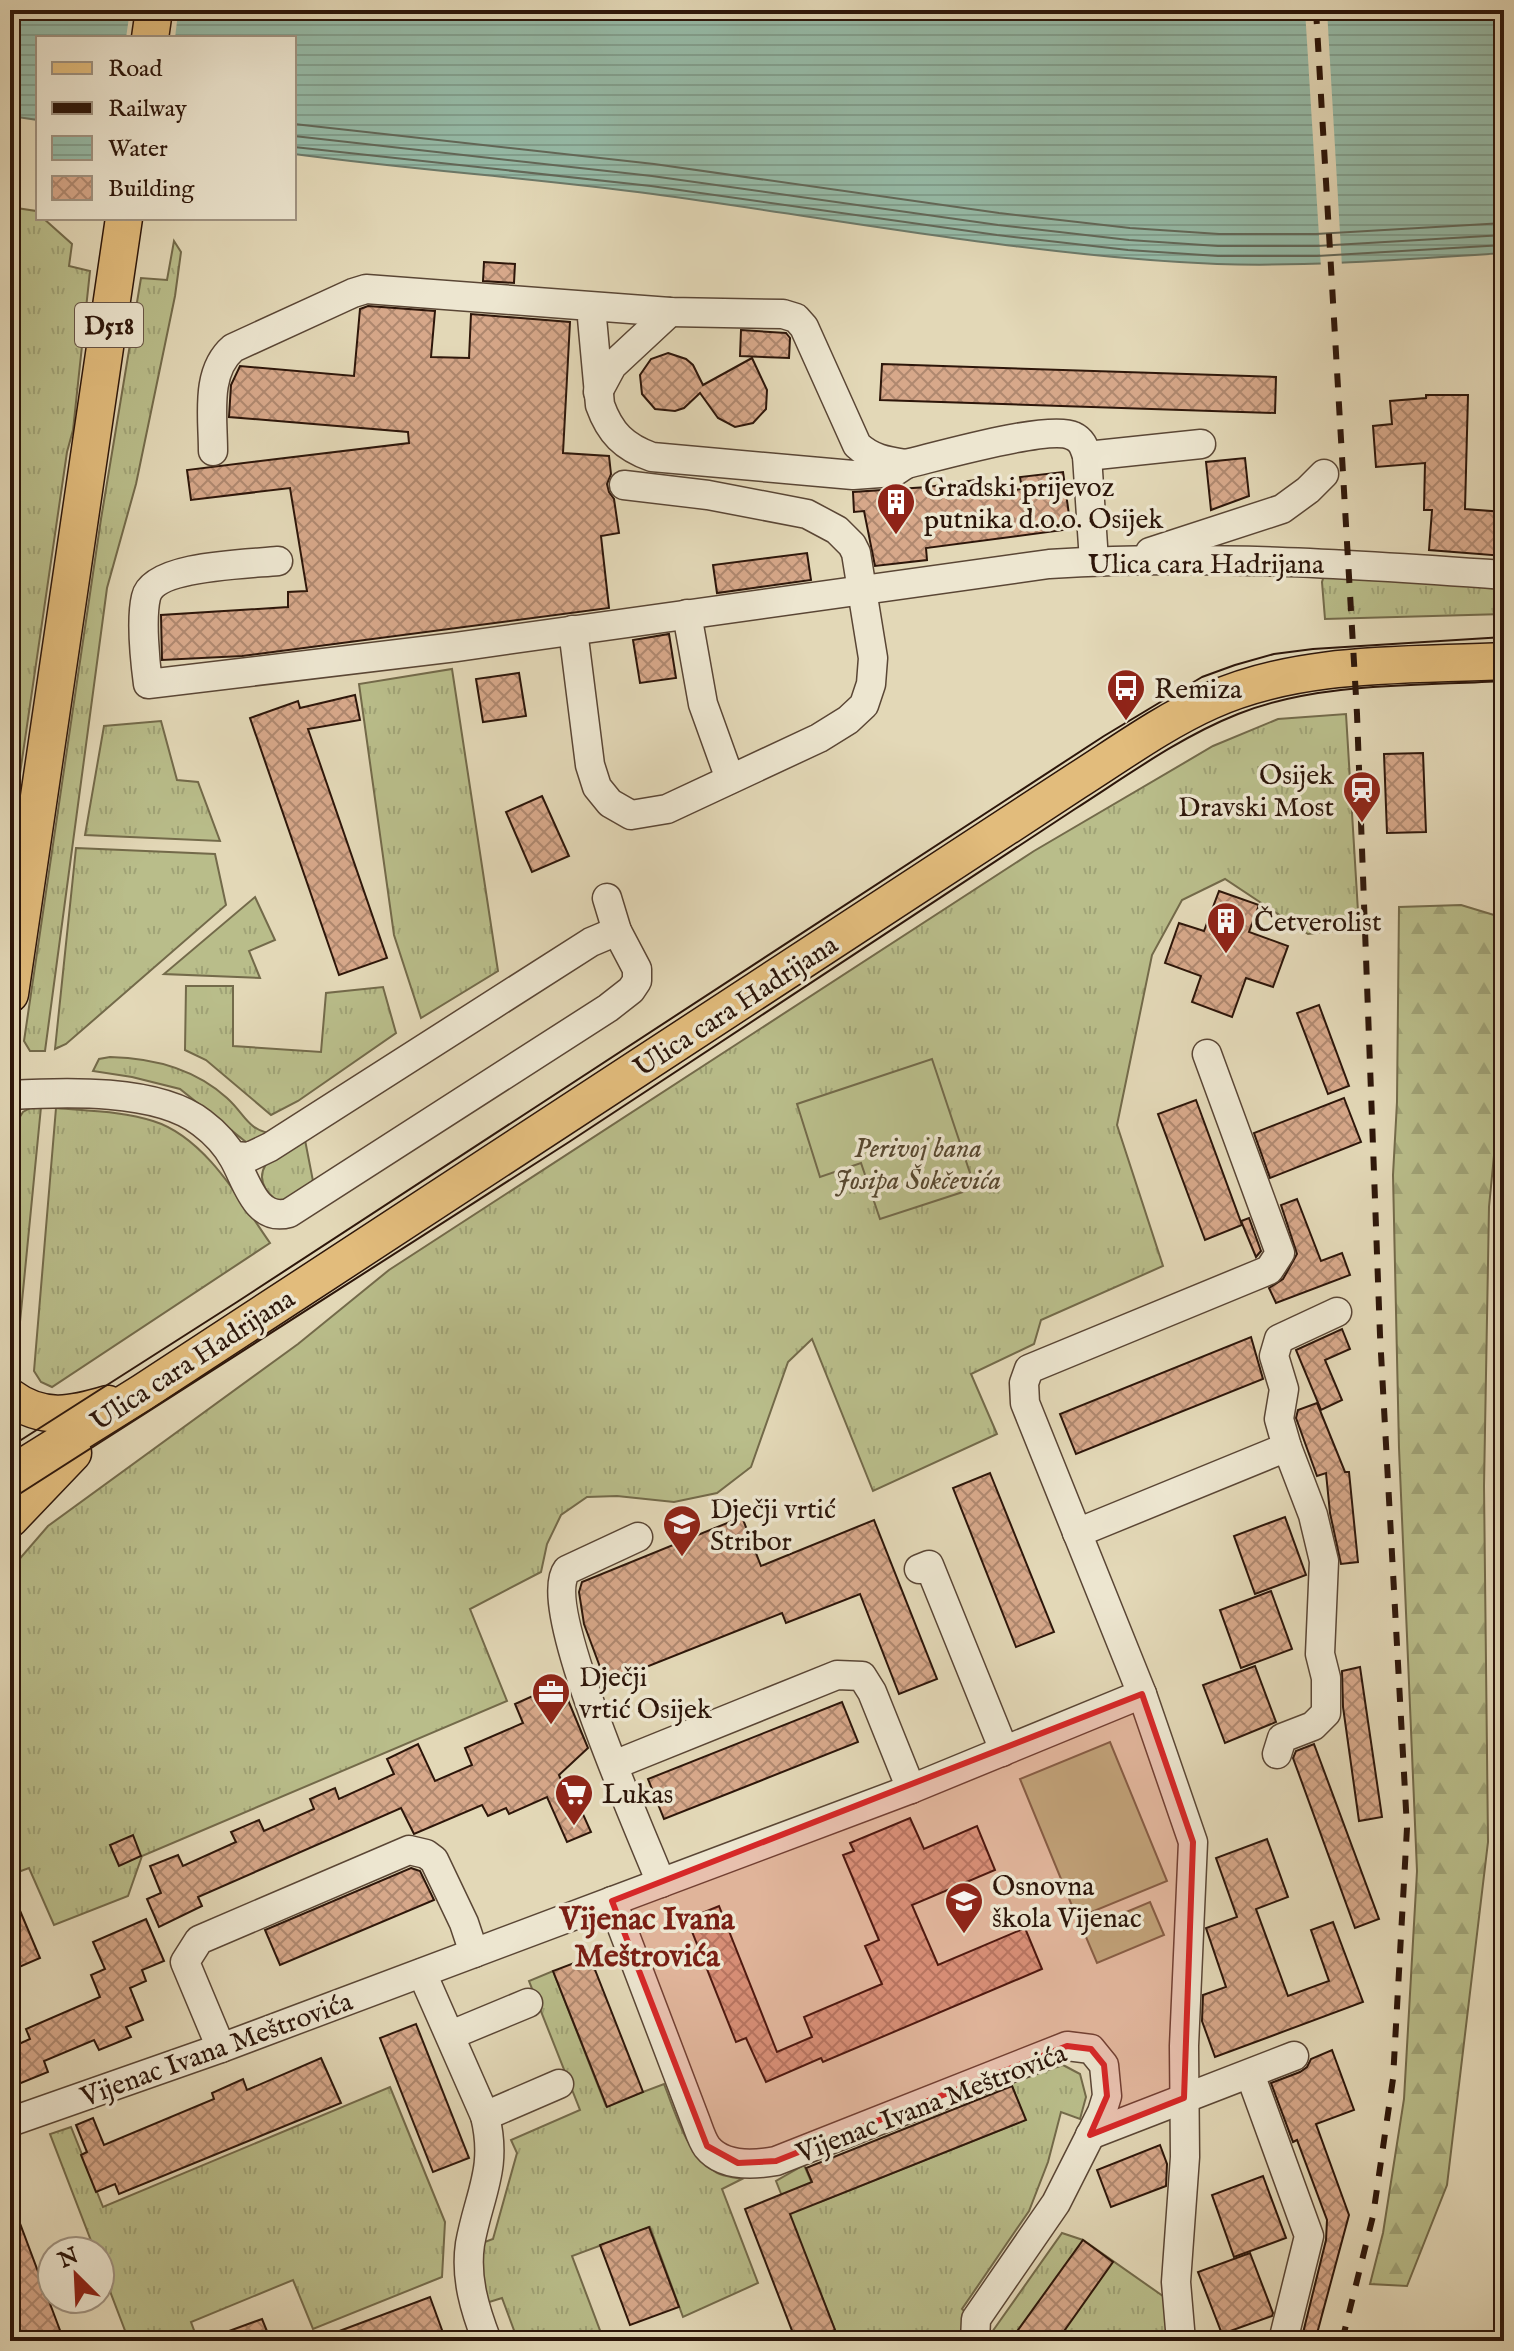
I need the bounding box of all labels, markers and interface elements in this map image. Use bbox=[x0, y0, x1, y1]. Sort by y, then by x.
legend bbox=[36, 36, 296, 220]
text: Road bbox=[108, 54, 162, 85]
text: Railway bbox=[108, 94, 187, 125]
text: Water bbox=[108, 134, 168, 165]
text: Building bbox=[108, 174, 195, 205]
road number: D518 bbox=[75, 303, 143, 347]
place label: Gradski prijevoz putnika d.o.o. Osijek bbox=[924, 471, 1164, 538]
building icon: Gradski prijevoz putnika d.o.o. Osijek bbox=[875, 481, 917, 536]
street label: Ulica cara Hadrijana bbox=[1088, 548, 1325, 583]
bus stop icon: Remiza bbox=[1105, 667, 1147, 722]
place label: Remiza bbox=[1154, 673, 1243, 708]
place label: Osijek Dravski Most bbox=[1178, 759, 1335, 826]
station icon: Osijek Dravski Most bbox=[1341, 769, 1383, 824]
building icon: Četverolist bbox=[1205, 900, 1247, 955]
place label: Četverolist bbox=[1254, 906, 1382, 941]
street label: Ulica cara Hadrijana bbox=[628, 928, 846, 1086]
park label: Perivoj bana Josipa Šokčevića bbox=[835, 1132, 1001, 1199]
street label: Ulica cara Hadrijana bbox=[85, 1282, 303, 1440]
place label: Dječji vrtić Stribor bbox=[710, 1493, 836, 1560]
school or university icon: Dječji vrtić Stribor bbox=[661, 1503, 703, 1558]
place label: Dječji vrtić Osijek bbox=[579, 1661, 713, 1728]
office icon: Dječji vrtić Osijek bbox=[530, 1671, 572, 1726]
supermarket icon: Lukas bbox=[553, 1772, 595, 1827]
place label: Lukas bbox=[602, 1778, 673, 1813]
place label: Osnovna škola Vijenac bbox=[992, 1870, 1142, 1937]
school or university icon: Osnovna škola Vijenac bbox=[943, 1880, 985, 1935]
district label: Vijenac Ivana Meštrovića bbox=[558, 1900, 736, 1978]
street label: Vijenac Ivana Meštrovića bbox=[75, 1985, 358, 2116]
street label: Vijenac Ivana Meštrovića bbox=[791, 2036, 1073, 2172]
north arrow bbox=[36, 2235, 116, 2315]
text: N bbox=[53, 2242, 83, 2276]

